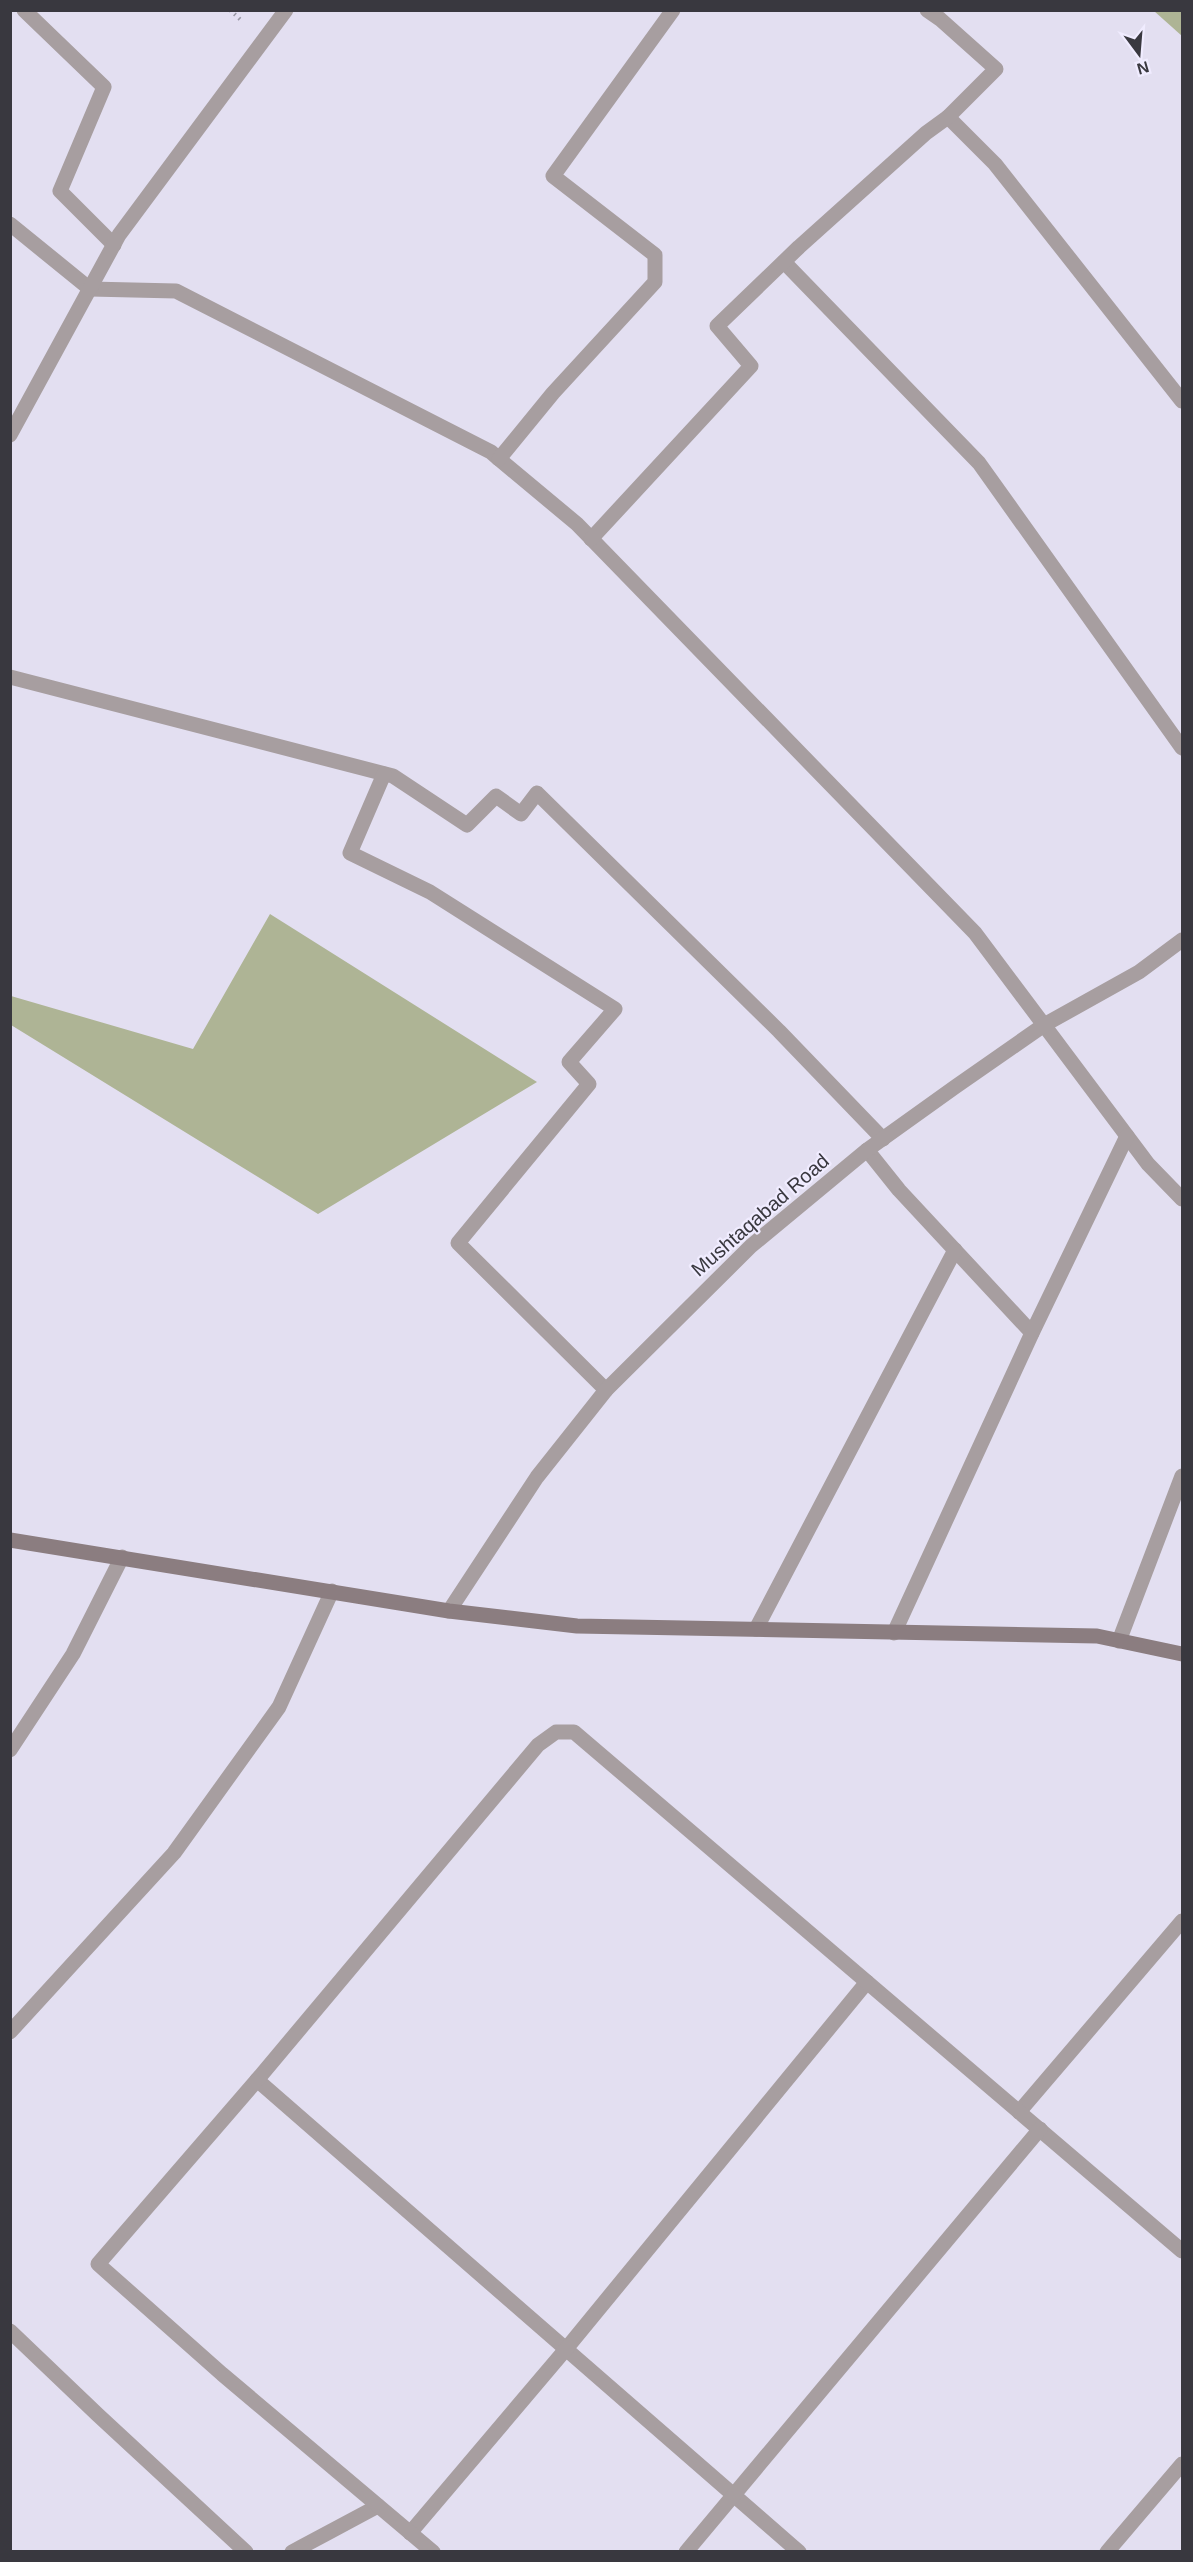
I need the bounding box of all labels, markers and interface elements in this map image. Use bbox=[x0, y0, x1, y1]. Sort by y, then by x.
north arrow bbox=[1109, 24, 1169, 84]
text: N bbox=[1135, 58, 1151, 78]
street label: Mushtaqabad Road bbox=[687, 1149, 833, 1281]

